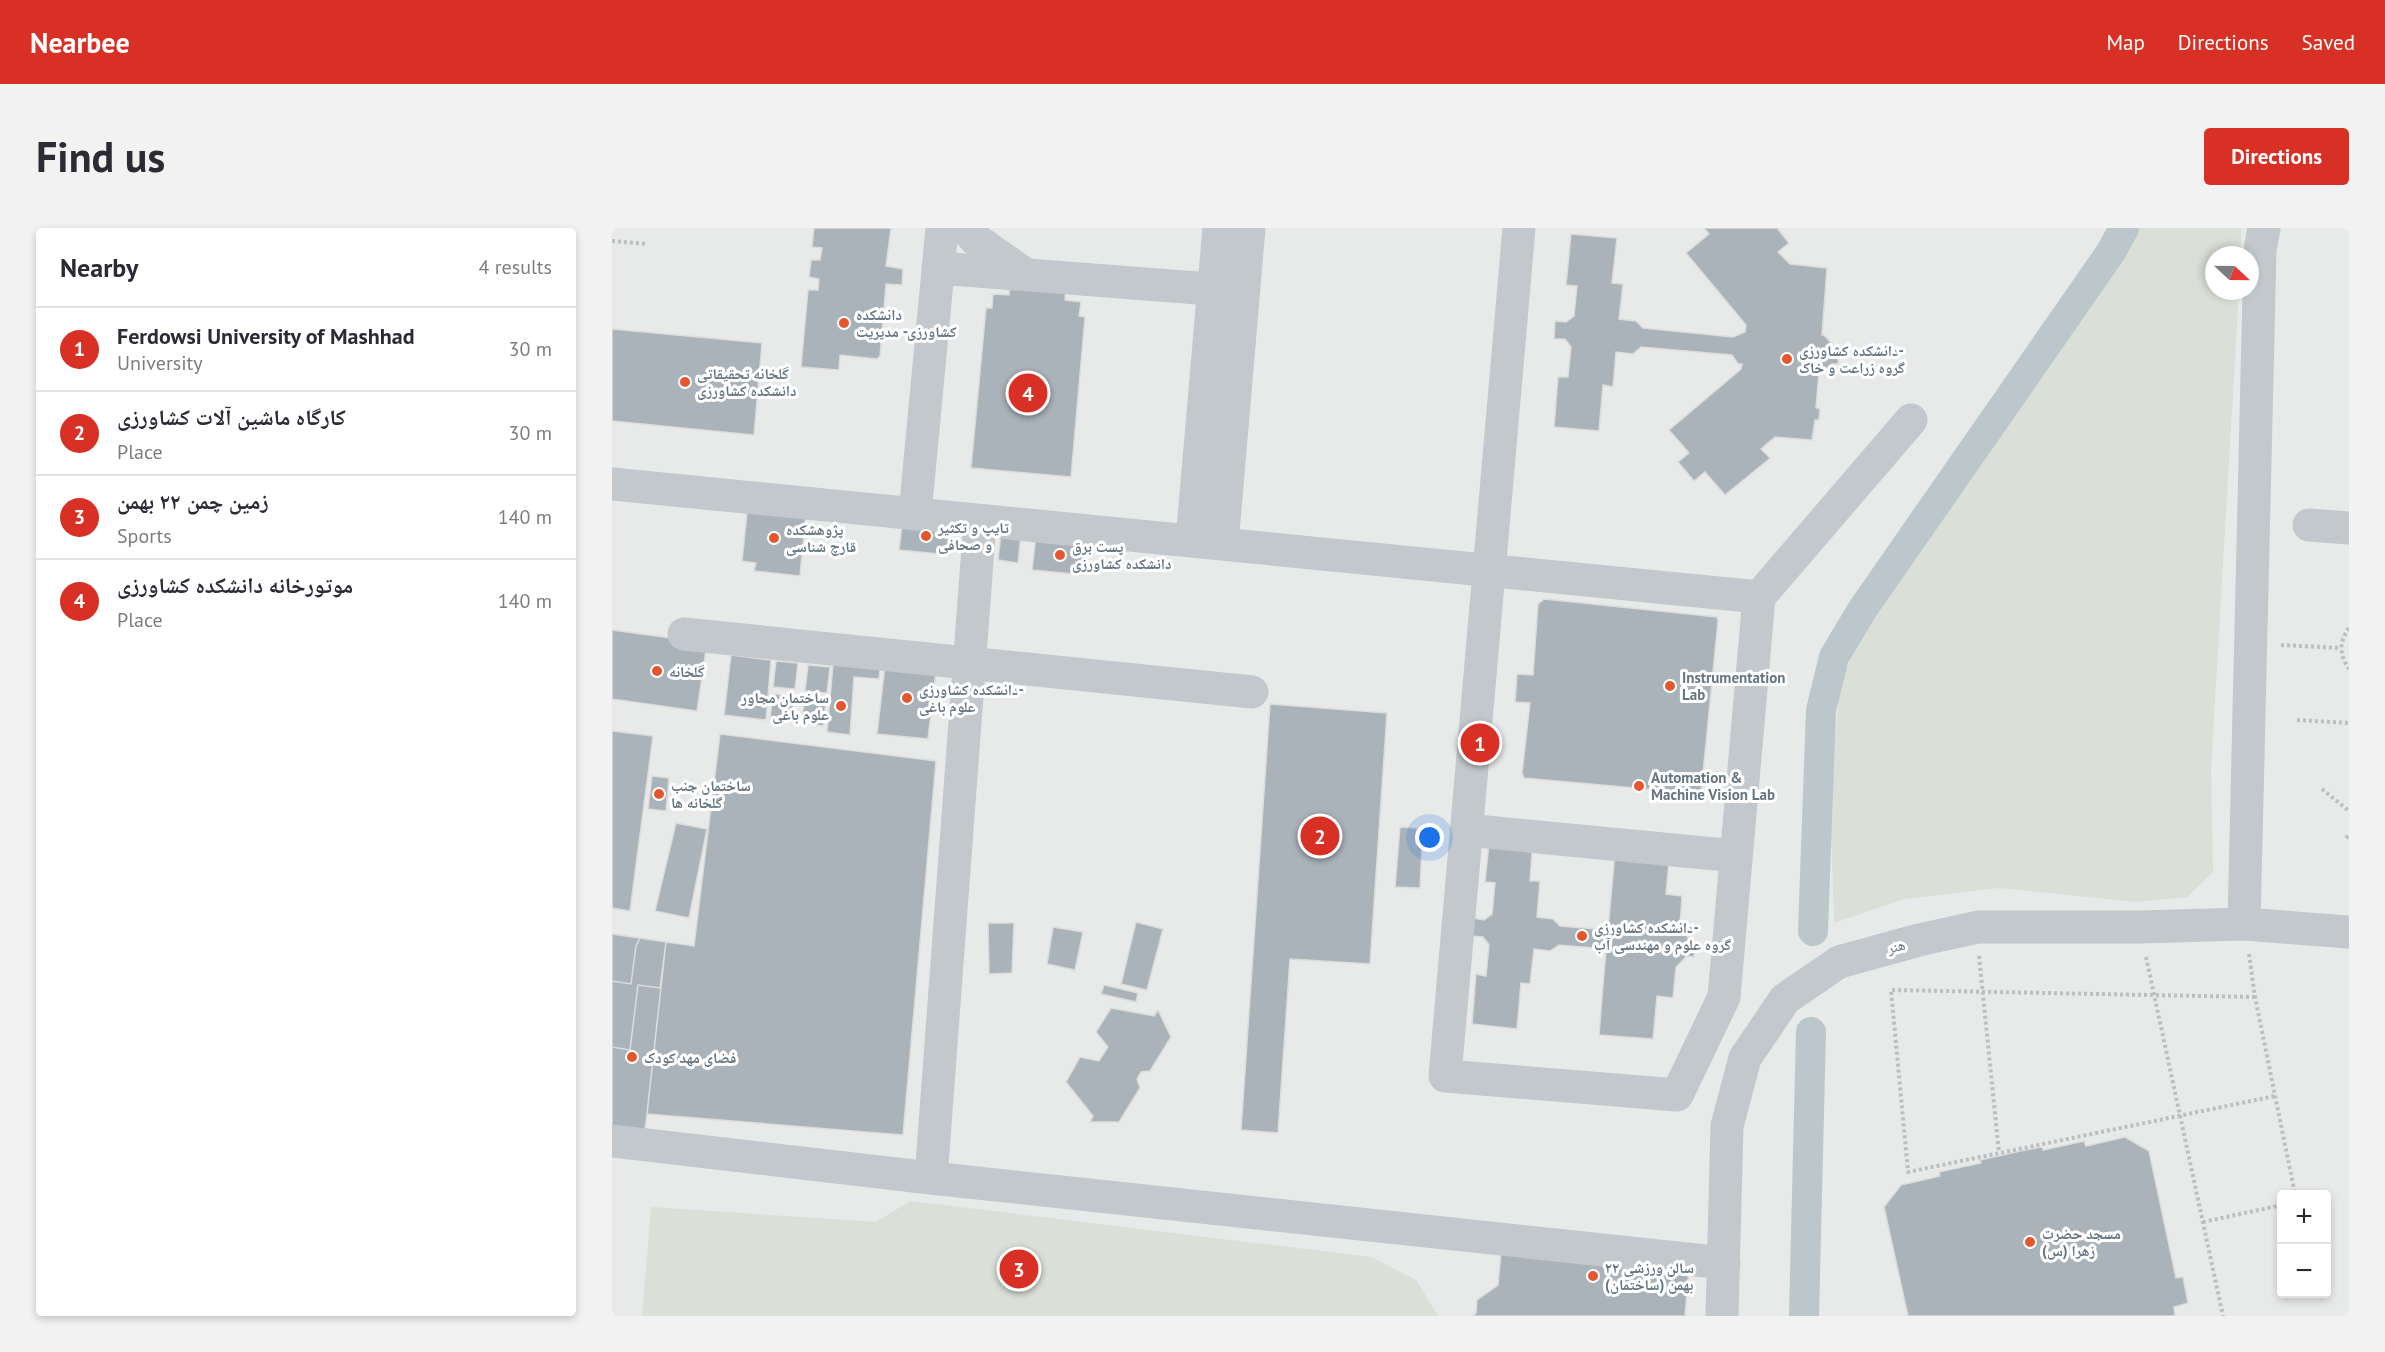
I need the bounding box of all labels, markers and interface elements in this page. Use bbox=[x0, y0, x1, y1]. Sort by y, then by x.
text: Nearbee bbox=[30, 24, 130, 61]
text: Map bbox=[2106, 29, 2145, 56]
text: Directions bbox=[2178, 29, 2269, 56]
text: Saved bbox=[2302, 29, 2355, 56]
button: Directions bbox=[2204, 128, 2349, 185]
text: Find us bbox=[36, 129, 165, 184]
north arrow bbox=[2205, 246, 2259, 300]
text: Nearby bbox=[60, 251, 138, 284]
text: 4 results bbox=[479, 254, 552, 280]
place label: دانشکده کشاورزی- مدیریت bbox=[856, 305, 957, 341]
marker: دانشکده کشاورزی- مدیریت bbox=[837, 316, 851, 330]
text: Ferdowsi University of Mashhad bbox=[117, 322, 415, 350]
text: 1 bbox=[74, 336, 85, 362]
text: 30 m bbox=[509, 336, 552, 362]
place label: دانشکده کشاورزی- گروه زراعت و خاک bbox=[1799, 341, 1905, 377]
text: University bbox=[117, 350, 203, 376]
marker: دانشکده کشاورزی- گروه زراعت و خاک bbox=[1780, 352, 1794, 366]
place label: گلخانه تحقیقاتی دانشکده کشاورزی bbox=[697, 364, 797, 400]
pin: 4 bbox=[1008, 370, 1048, 416]
marker: گلخانه تحقیقاتی دانشکده کشاورزی bbox=[678, 375, 692, 389]
text: کارگاه ماشین آلات کشاورزی bbox=[117, 403, 346, 431]
text: 2 bbox=[74, 420, 85, 446]
text: 30 m bbox=[509, 420, 552, 446]
text: Place bbox=[117, 439, 163, 465]
text: زمین چمن ۲۲ بهمن bbox=[117, 487, 269, 515]
text: 3 bbox=[74, 504, 85, 530]
text: 140 m bbox=[498, 504, 552, 530]
place label: تایپ و تکثیر و صحافی bbox=[937, 518, 1009, 554]
place label: پژوهشکده قارچ شناسی bbox=[786, 520, 856, 556]
text: Sports bbox=[117, 523, 172, 549]
marker: تایپ و تکثیر و صحافی bbox=[919, 529, 933, 543]
marker: پژوهشکده قارچ شناسی bbox=[767, 531, 781, 545]
place label: پست برق دانشکده کشاورزی bbox=[1072, 537, 1172, 573]
marker: پست برق دانشکده کشاورزی bbox=[1053, 548, 1067, 562]
text: موتورخانه دانشکده کشاورزی bbox=[117, 571, 353, 599]
text: 4 bbox=[74, 588, 85, 614]
text: 140 m bbox=[498, 588, 552, 614]
text: Place bbox=[117, 607, 163, 633]
place label: گلخانه bbox=[669, 662, 705, 681]
marker: گلخانه bbox=[650, 664, 664, 678]
place label: Instrumentation Lab bbox=[1682, 668, 1785, 704]
marker: Instrumentation Lab bbox=[1663, 679, 1677, 693]
place label: دانشکده کشاورزی- علوم باغی bbox=[919, 680, 1024, 717]
place label: ساختمان مجاور علوم باغی bbox=[740, 688, 829, 725]
marker: دانشکده کشاورزی- علوم باغی bbox=[900, 691, 914, 705]
marker: ساختمان مجاور علوم باغی bbox=[834, 699, 848, 713]
pin: 1 bbox=[1460, 720, 1500, 766]
place label: Automation & Machine Vision Lab bbox=[1651, 768, 1775, 804]
place label: ساختمان جنب گلخانه ها bbox=[671, 776, 751, 812]
marker: Automation & Machine Vision Lab bbox=[1632, 779, 1646, 793]
marker: ساختمان جنب گلخانه ها bbox=[652, 787, 666, 801]
pin: 2 bbox=[1300, 814, 1340, 858]
your location bbox=[1415, 823, 1444, 852]
place label: دانشکده کشاورزی- گروه علوم و مهندسی آب bbox=[1594, 918, 1732, 955]
marker: دانشکده کشاورزی- گروه علوم و مهندسی آب bbox=[1575, 929, 1589, 943]
street label: هنر bbox=[1884, 934, 1907, 958]
place label: فضای مهد کودک bbox=[644, 1048, 736, 1067]
marker: فضای مهد کودک bbox=[625, 1050, 639, 1064]
map controls bbox=[2277, 1190, 2331, 1298]
button: + bbox=[2277, 1190, 2331, 1244]
place label: مسجد حضرت زهرا (س) bbox=[2042, 1224, 2121, 1260]
marker: مسجد حضرت زهرا (س) bbox=[2023, 1235, 2037, 1249]
button: − bbox=[2277, 1244, 2331, 1298]
pin: 3 bbox=[1000, 1246, 1038, 1292]
place label: سالن ورزشی ۲۲ بهمن (ساختمان) bbox=[1605, 1258, 1694, 1294]
marker: سالن ورزشی ۲۲ بهمن (ساختمان) bbox=[1586, 1269, 1600, 1283]

